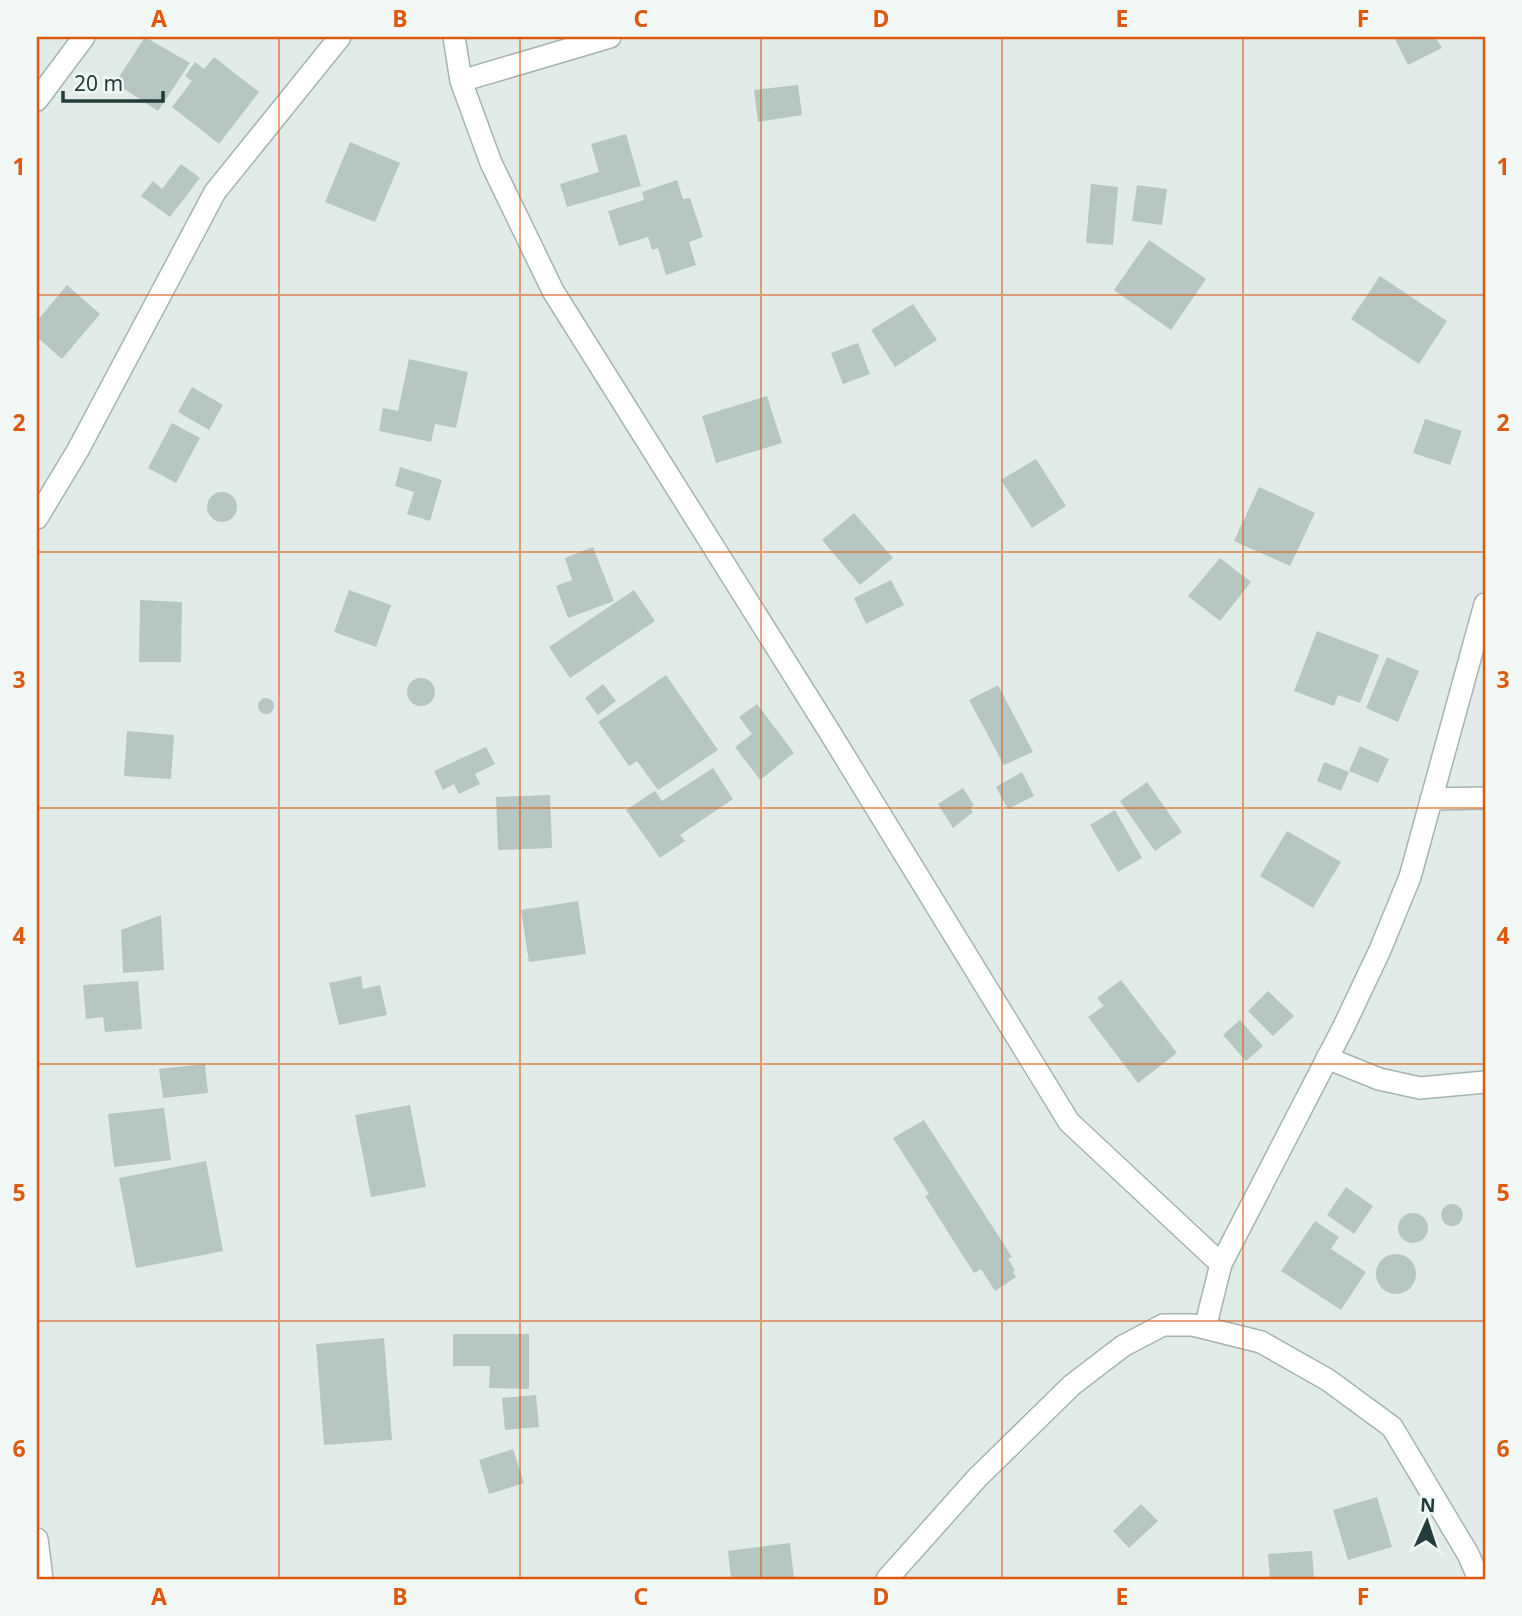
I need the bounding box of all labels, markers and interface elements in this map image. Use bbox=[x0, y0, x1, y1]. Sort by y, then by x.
text: A bbox=[151, 2, 167, 34]
text: B bbox=[392, 2, 408, 34]
text: C bbox=[634, 2, 649, 34]
text: D bbox=[873, 2, 889, 34]
text: E bbox=[1116, 2, 1128, 34]
text: F bbox=[1357, 2, 1369, 34]
scale bar bbox=[63, 60, 163, 104]
text: 20 m bbox=[74, 69, 123, 97]
text: 1 bbox=[12, 150, 26, 182]
text: 1 bbox=[1496, 150, 1510, 182]
text: 2 bbox=[12, 406, 26, 438]
text: 2 bbox=[1496, 406, 1510, 438]
text: 3 bbox=[12, 663, 26, 695]
text: 3 bbox=[1496, 663, 1510, 695]
text: 4 bbox=[12, 919, 26, 951]
text: 4 bbox=[1496, 919, 1510, 951]
text: 5 bbox=[12, 1176, 26, 1208]
text: 5 bbox=[1496, 1176, 1510, 1208]
text: 6 bbox=[12, 1432, 26, 1464]
text: 6 bbox=[1496, 1432, 1510, 1464]
north arrow bbox=[1392, 1486, 1462, 1556]
text: N bbox=[1419, 1492, 1436, 1518]
text: A bbox=[151, 1580, 167, 1612]
text: B bbox=[392, 1580, 408, 1612]
text: C bbox=[634, 1580, 649, 1612]
text: D bbox=[873, 1580, 889, 1612]
text: E bbox=[1116, 1580, 1128, 1612]
text: F bbox=[1357, 1580, 1369, 1612]

